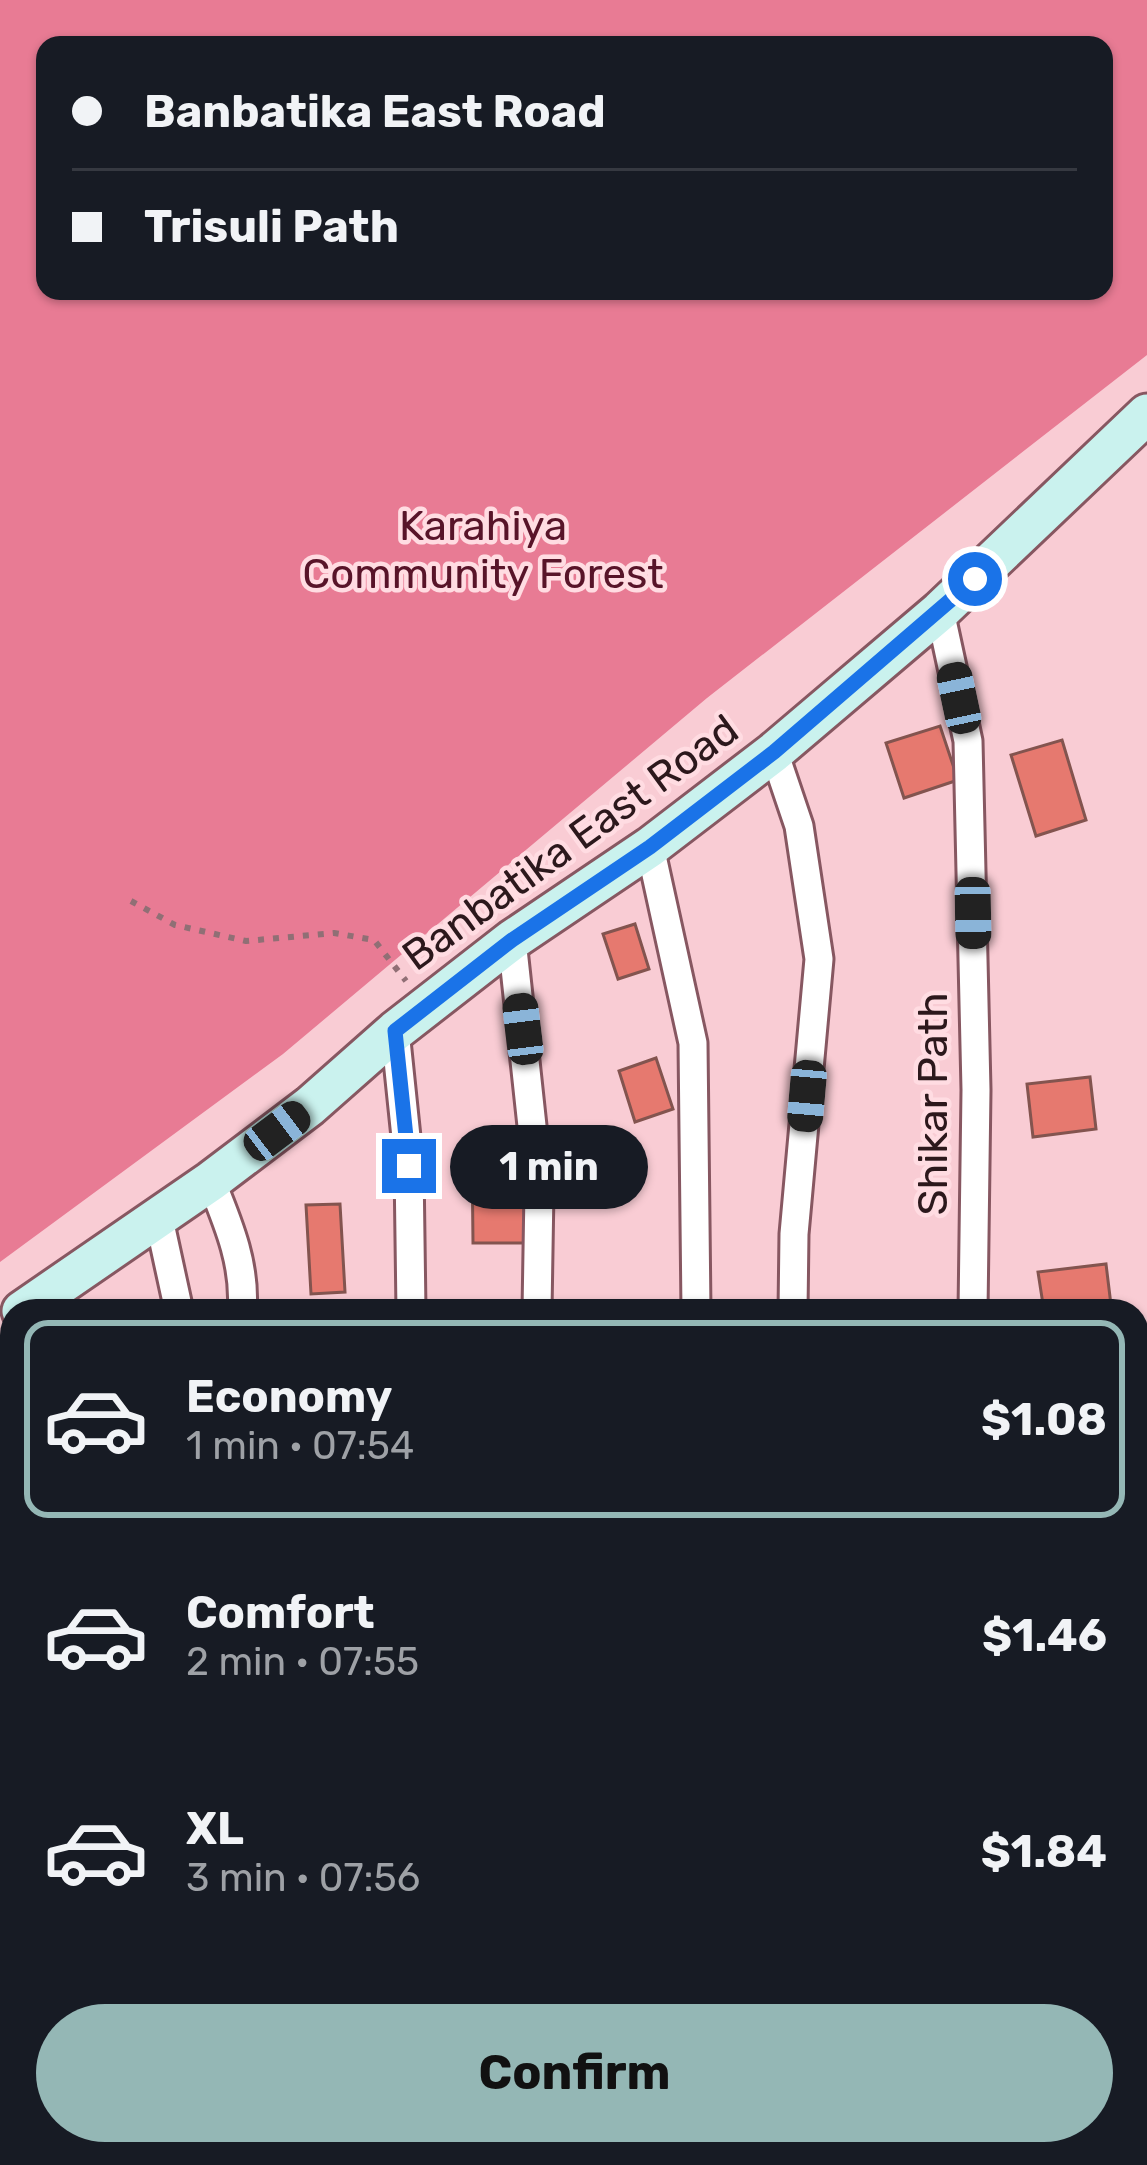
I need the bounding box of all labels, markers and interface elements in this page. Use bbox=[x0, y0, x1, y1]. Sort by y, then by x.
text: Banbatika East Road bbox=[144, 85, 606, 138]
text: Trisuli Path bbox=[144, 200, 399, 253]
park label: Karahiya Community Forest bbox=[302, 501, 664, 599]
route start bbox=[948, 552, 1002, 606]
car bbox=[934, 659, 984, 737]
street label: Banbatika East Road bbox=[393, 704, 748, 981]
car bbox=[954, 877, 992, 949]
car bbox=[501, 991, 545, 1067]
street label: Shikar Path bbox=[908, 992, 958, 1216]
car bbox=[786, 1059, 828, 1133]
car bbox=[237, 1095, 317, 1167]
callout: 1 min bbox=[451, 1124, 649, 1208]
route end bbox=[382, 1139, 436, 1193]
text: 1 min bbox=[499, 1144, 599, 1190]
icon: car bbox=[42, 1365, 150, 1473]
text: Economy bbox=[186, 1370, 392, 1423]
text: $1.08 bbox=[981, 1393, 1107, 1446]
text: 1 min · 07:54 bbox=[186, 1423, 414, 1469]
icon: car bbox=[42, 1581, 150, 1689]
text: Comfort bbox=[186, 1586, 375, 1639]
text: $1.46 bbox=[982, 1609, 1107, 1662]
text: 2 min · 07:55 bbox=[186, 1639, 419, 1685]
icon: car bbox=[42, 1797, 150, 1905]
text: XL bbox=[186, 1802, 244, 1855]
text: $1.84 bbox=[981, 1825, 1107, 1878]
text: 3 min · 07:56 bbox=[186, 1855, 420, 1901]
button: Confirm bbox=[36, 2004, 1113, 2142]

